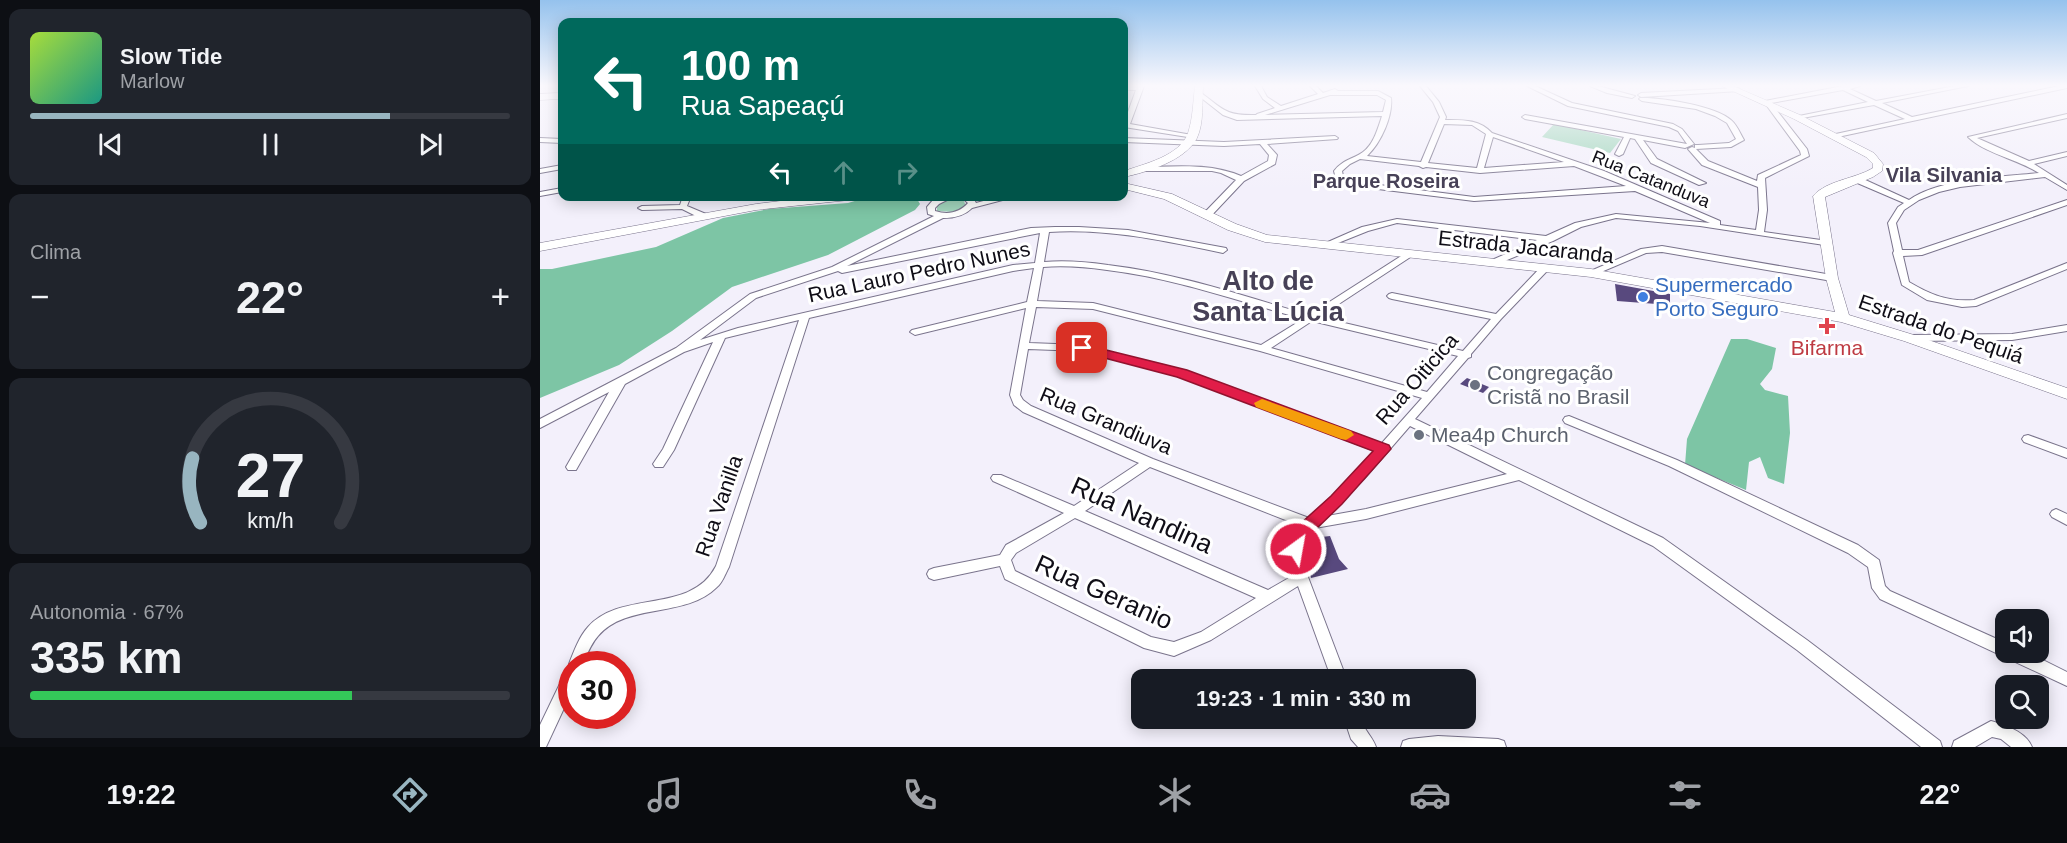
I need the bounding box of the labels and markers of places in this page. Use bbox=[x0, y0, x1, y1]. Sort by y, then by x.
place label: Supermercado Porto Seguro bbox=[1655, 273, 1793, 320]
marker: Supermercado Porto Seguro bbox=[1636, 290, 1650, 304]
marker: Bifarma bbox=[1820, 319, 1834, 333]
pin bbox=[1056, 322, 1107, 373]
place label: Bifarma bbox=[1791, 336, 1863, 359]
place label: Congregação Cristã no Brasil bbox=[1487, 361, 1629, 408]
marker: Congregação Cristã no Brasil bbox=[1468, 378, 1482, 392]
place label: Mea4p Church bbox=[1431, 423, 1569, 446]
marker: Mea4p Church bbox=[1412, 428, 1426, 442]

